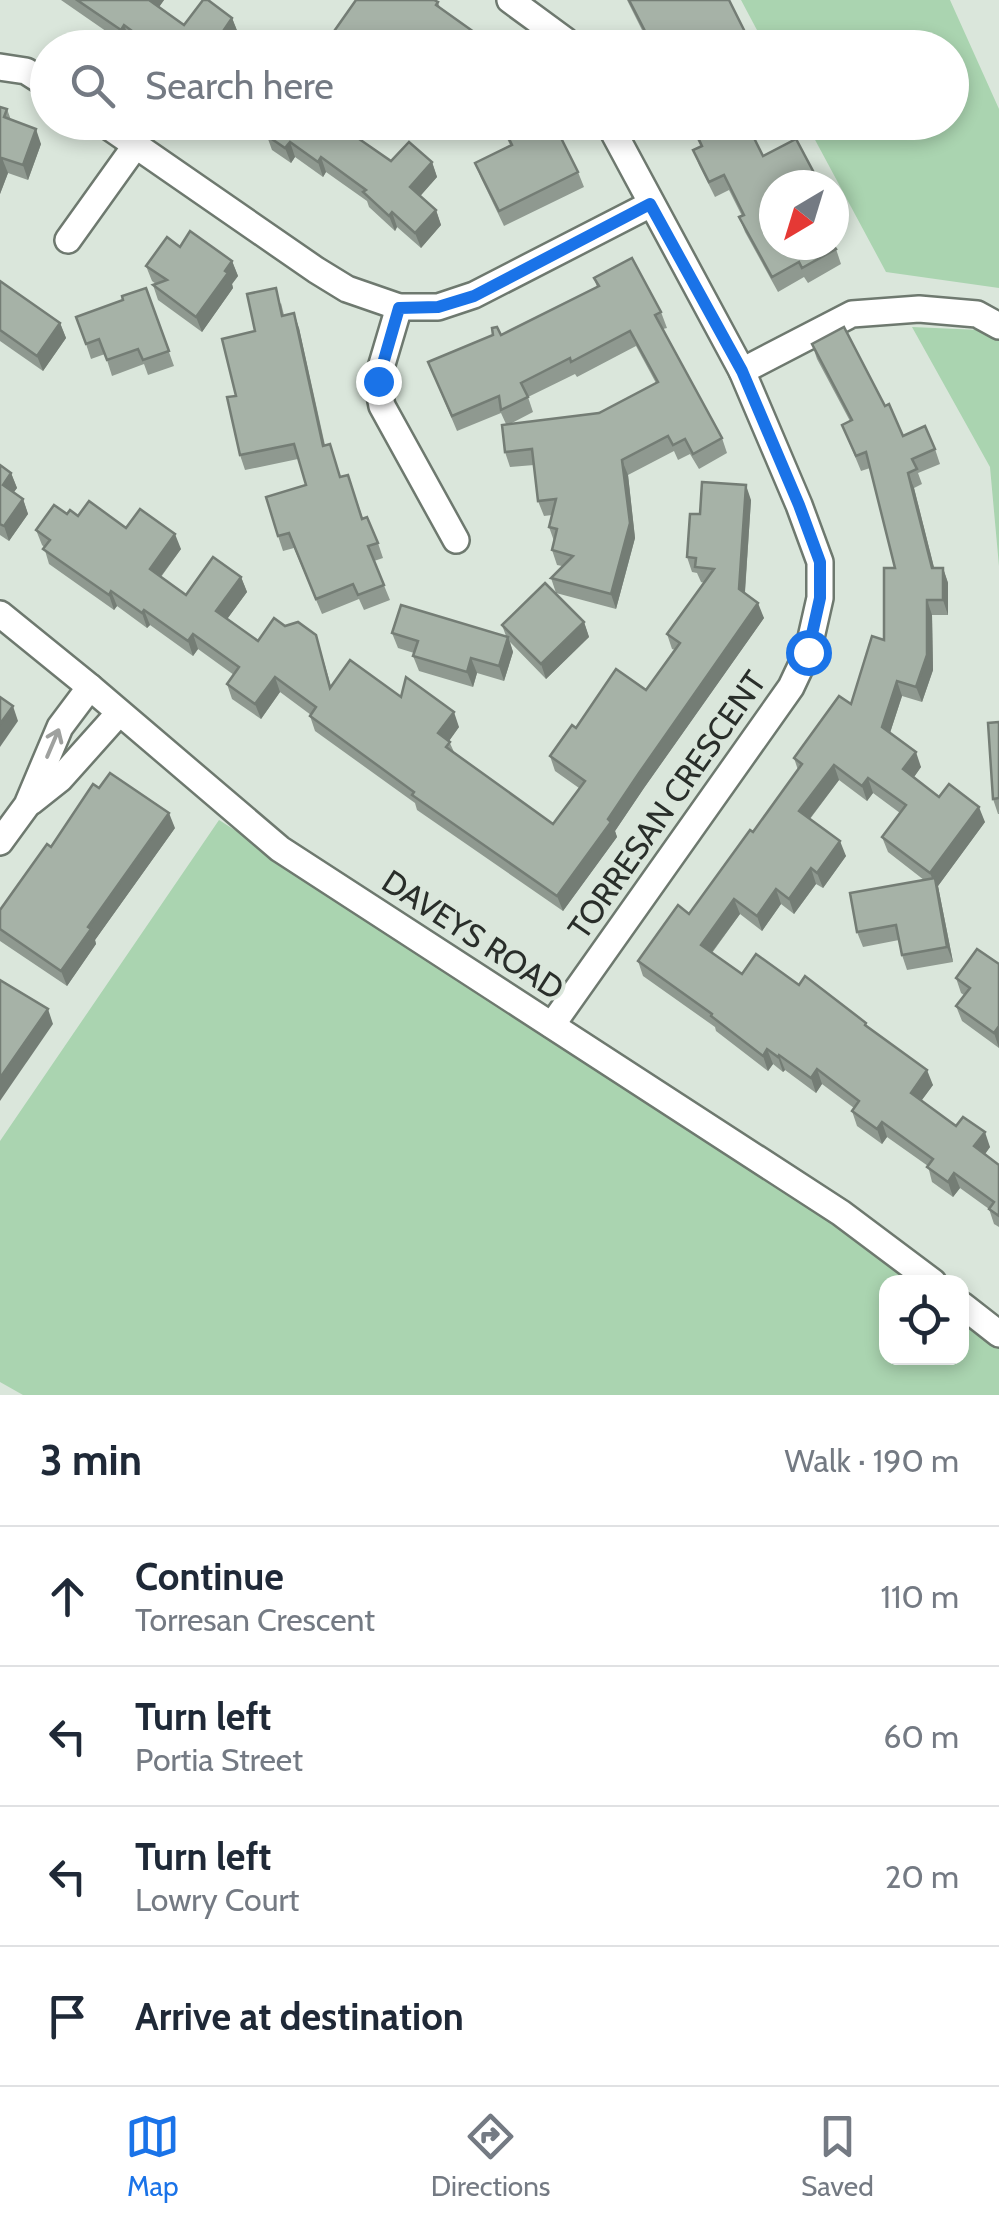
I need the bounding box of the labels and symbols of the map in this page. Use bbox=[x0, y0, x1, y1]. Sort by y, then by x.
north arrow bbox=[759, 170, 849, 260]
route end bbox=[356, 359, 402, 405]
route start bbox=[786, 630, 832, 676]
street label: TORRESAN CRESCENT bbox=[559, 663, 774, 946]
one-way arrow bbox=[45, 728, 63, 759]
street label: DAVEYS ROAD bbox=[375, 861, 571, 1008]

